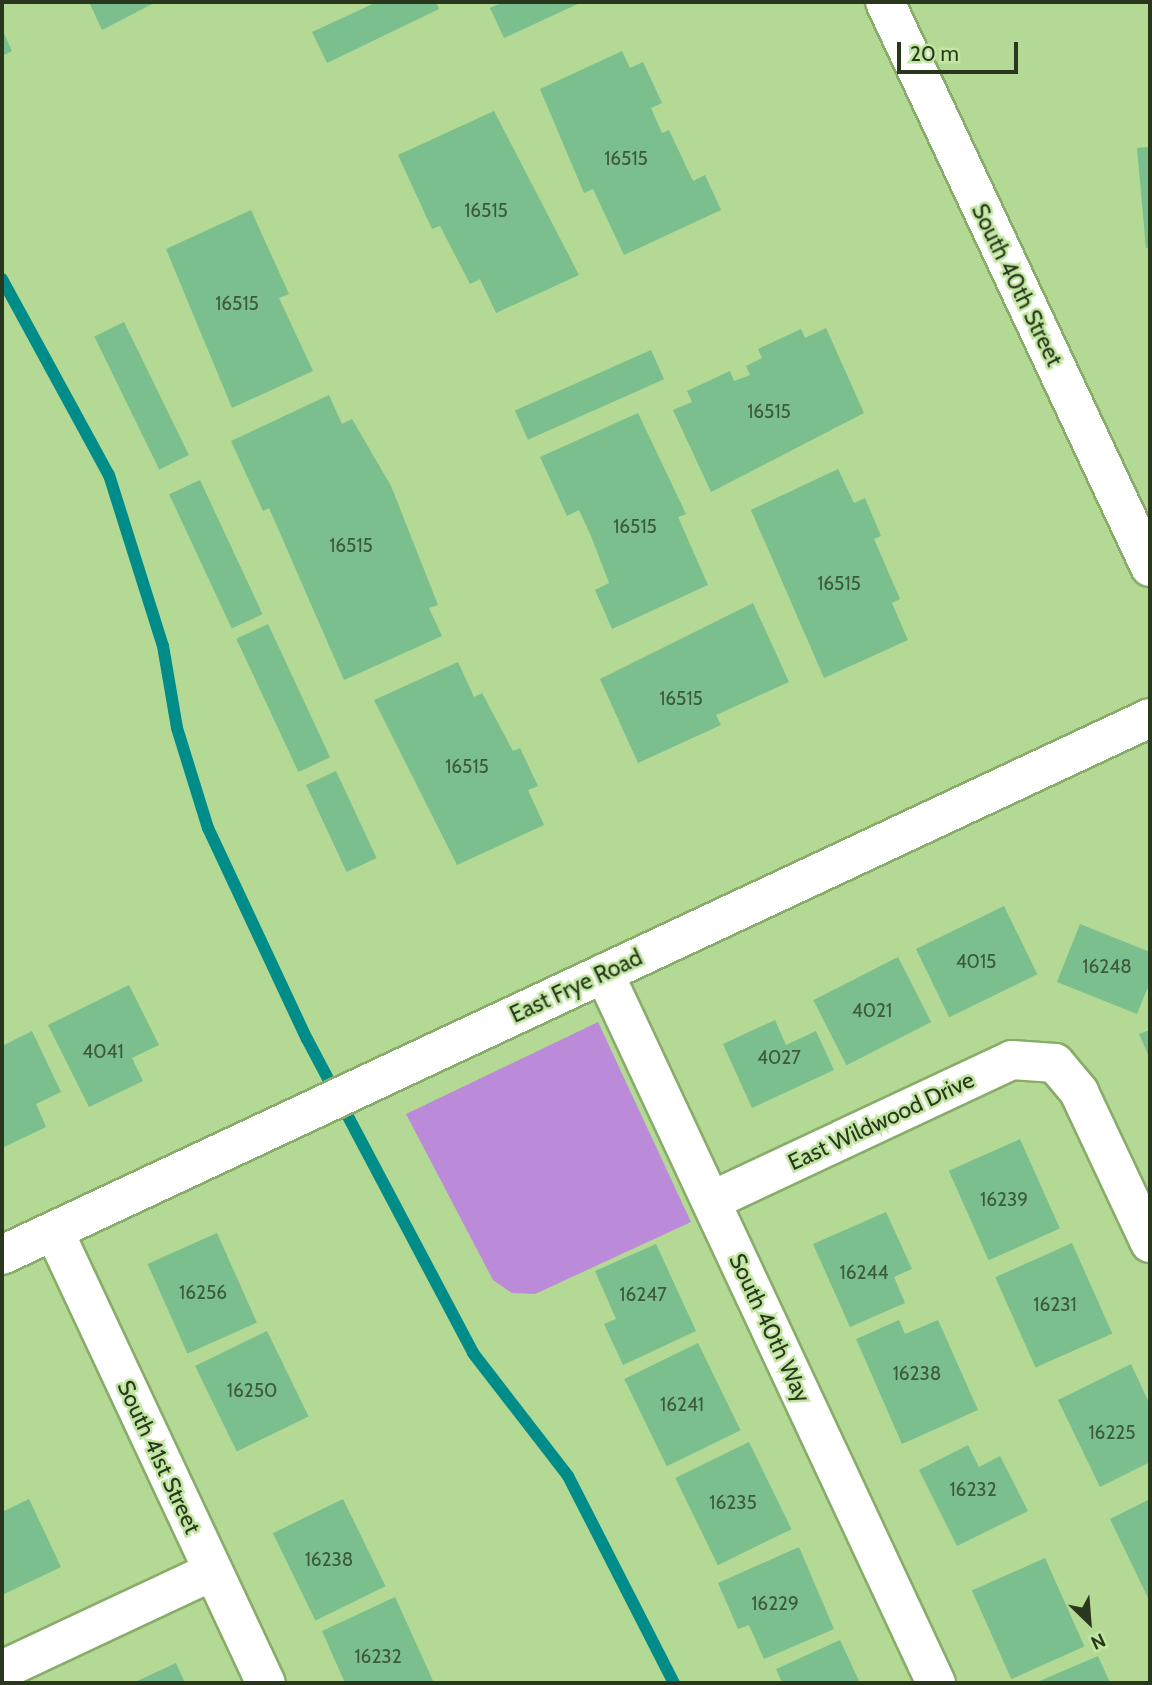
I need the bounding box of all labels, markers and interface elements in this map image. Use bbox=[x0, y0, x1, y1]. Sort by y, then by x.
scale bar bbox=[900, 28, 1021, 72]
text: 20 m bbox=[910, 41, 959, 66]
house number: 16515 bbox=[604, 148, 648, 170]
street label: South 40th Street bbox=[966, 199, 1068, 371]
house number: 16515 bbox=[464, 200, 508, 222]
house number: 16515 bbox=[215, 293, 259, 315]
house number: 16515 bbox=[747, 401, 791, 423]
house number: 16515 bbox=[613, 516, 657, 538]
house number: 16515 bbox=[329, 535, 373, 557]
house number: 16515 bbox=[817, 573, 861, 595]
house number: 16515 bbox=[659, 688, 703, 710]
house number: 16515 bbox=[445, 756, 489, 778]
street label: East Frye Road bbox=[505, 943, 647, 1029]
house number: 4015 bbox=[956, 951, 996, 973]
house number: 16248 bbox=[1082, 956, 1132, 978]
house number: 4021 bbox=[852, 1000, 892, 1022]
house number: 4041 bbox=[82, 1041, 124, 1063]
house number: 4027 bbox=[757, 1047, 801, 1069]
street label: East Wildwood Drive bbox=[784, 1066, 978, 1176]
house number: 16239 bbox=[980, 1189, 1028, 1211]
street label: South 40th Way bbox=[723, 1249, 817, 1407]
house number: 16244 bbox=[840, 1262, 888, 1284]
house number: 16256 bbox=[179, 1282, 227, 1304]
house number: 16247 bbox=[619, 1284, 667, 1306]
house number: 16231 bbox=[1033, 1294, 1077, 1316]
house number: 16238 bbox=[893, 1363, 941, 1385]
street label: South 41st Street bbox=[111, 1376, 207, 1538]
house number: 16250 bbox=[227, 1380, 277, 1402]
house number: 16241 bbox=[660, 1394, 704, 1416]
house number: 16225 bbox=[1088, 1422, 1136, 1444]
house number: 16232 bbox=[949, 1479, 997, 1501]
house number: 16235 bbox=[709, 1492, 757, 1514]
house number: 16238 bbox=[305, 1549, 353, 1571]
north arrow bbox=[1054, 1587, 1124, 1657]
house number: 16229 bbox=[751, 1593, 799, 1615]
text: N bbox=[1087, 1628, 1109, 1655]
house number: 16232 bbox=[354, 1646, 402, 1668]

